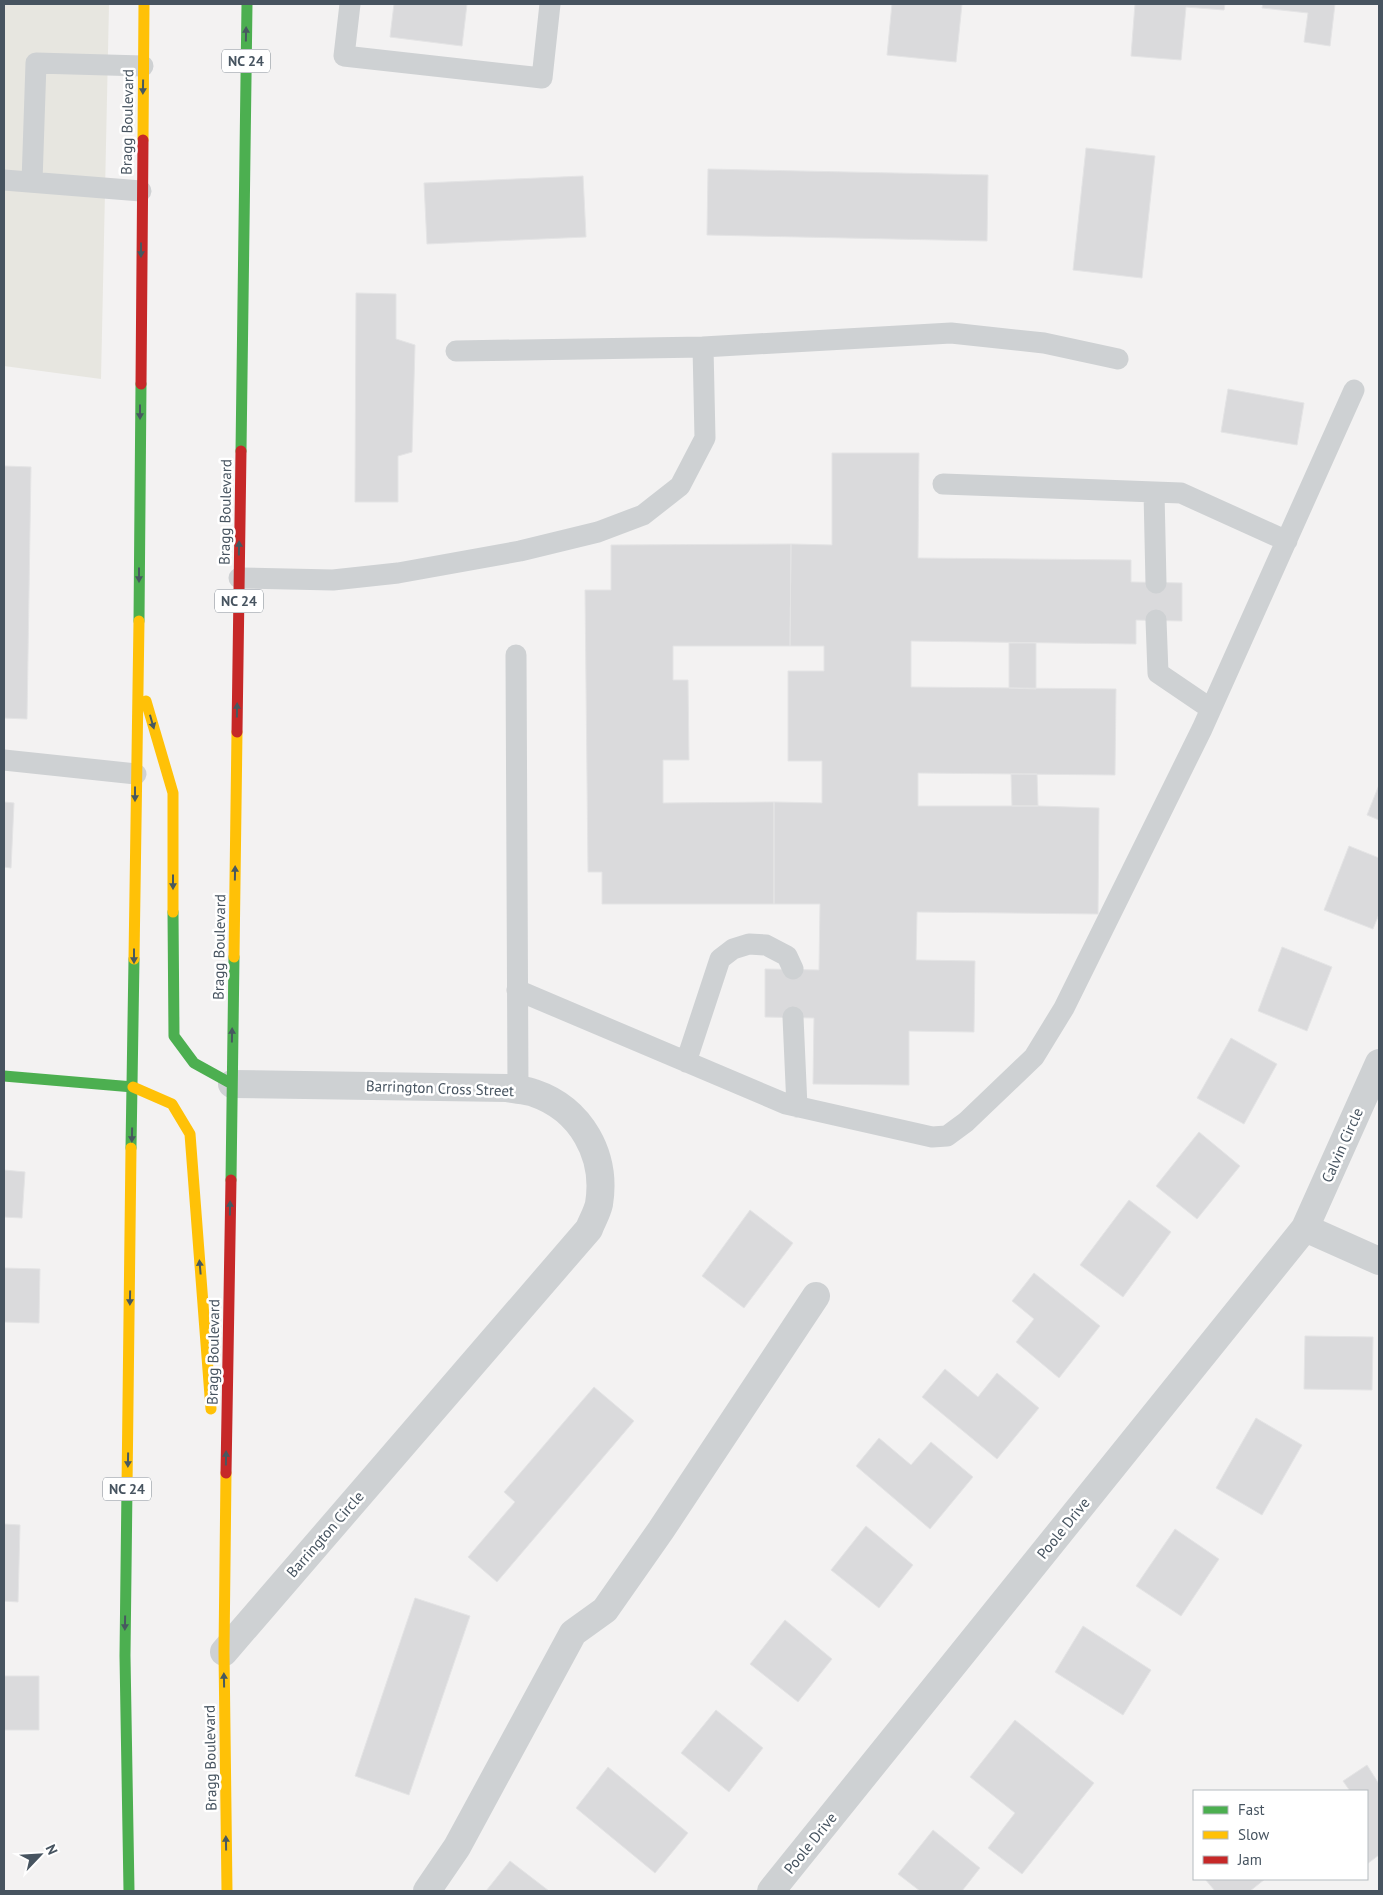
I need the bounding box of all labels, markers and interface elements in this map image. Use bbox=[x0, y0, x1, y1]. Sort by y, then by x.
one-way arrow bbox=[242, 26, 250, 42]
road number: NC 24 bbox=[222, 49, 270, 72]
street label: Bragg Boulevard bbox=[117, 69, 137, 175]
one-way arrow bbox=[139, 80, 147, 96]
one-way arrow bbox=[137, 242, 145, 258]
one-way arrow bbox=[136, 405, 144, 421]
street label: Bragg Boulevard bbox=[215, 459, 235, 565]
one-way arrow bbox=[236, 540, 244, 556]
one-way arrow bbox=[135, 567, 143, 583]
road number: NC 24 bbox=[215, 590, 263, 612]
one-way arrow bbox=[233, 702, 241, 718]
one-way arrow bbox=[149, 715, 157, 730]
one-way arrow bbox=[131, 786, 139, 802]
one-way arrow bbox=[231, 865, 239, 881]
one-way arrow bbox=[169, 874, 177, 890]
street label: Bragg Boulevard bbox=[209, 894, 229, 1000]
one-way arrow bbox=[130, 949, 138, 965]
one-way arrow bbox=[229, 1027, 237, 1043]
street label: Barrington Cross Street bbox=[366, 1076, 514, 1100]
street label: Calvin Circle bbox=[1317, 1105, 1367, 1185]
one-way arrow bbox=[128, 1128, 136, 1144]
one-way arrow bbox=[226, 1200, 234, 1216]
one-way arrow bbox=[196, 1258, 204, 1274]
one-way arrow bbox=[126, 1290, 134, 1306]
street label: Bragg Boulevard bbox=[203, 1299, 223, 1405]
one-way arrow bbox=[223, 1450, 231, 1466]
one-way arrow bbox=[123, 1453, 131, 1469]
road number: NC 24 bbox=[103, 1478, 151, 1500]
street label: Barrington Circle bbox=[282, 1487, 368, 1581]
street label: Poole Drive bbox=[1032, 1493, 1094, 1563]
one-way arrow bbox=[121, 1615, 129, 1631]
one-way arrow bbox=[220, 1672, 228, 1688]
street label: Bragg Boulevard bbox=[200, 1705, 220, 1811]
legend bbox=[1193, 1790, 1368, 1880]
text: Fast bbox=[1238, 1800, 1265, 1819]
street label: Poole Drive bbox=[779, 1808, 841, 1878]
text: Slow bbox=[1238, 1825, 1269, 1844]
north arrow bbox=[15, 1830, 65, 1880]
one-way arrow bbox=[222, 1834, 230, 1850]
text: N bbox=[42, 1842, 62, 1857]
text: Jam bbox=[1237, 1850, 1262, 1869]

